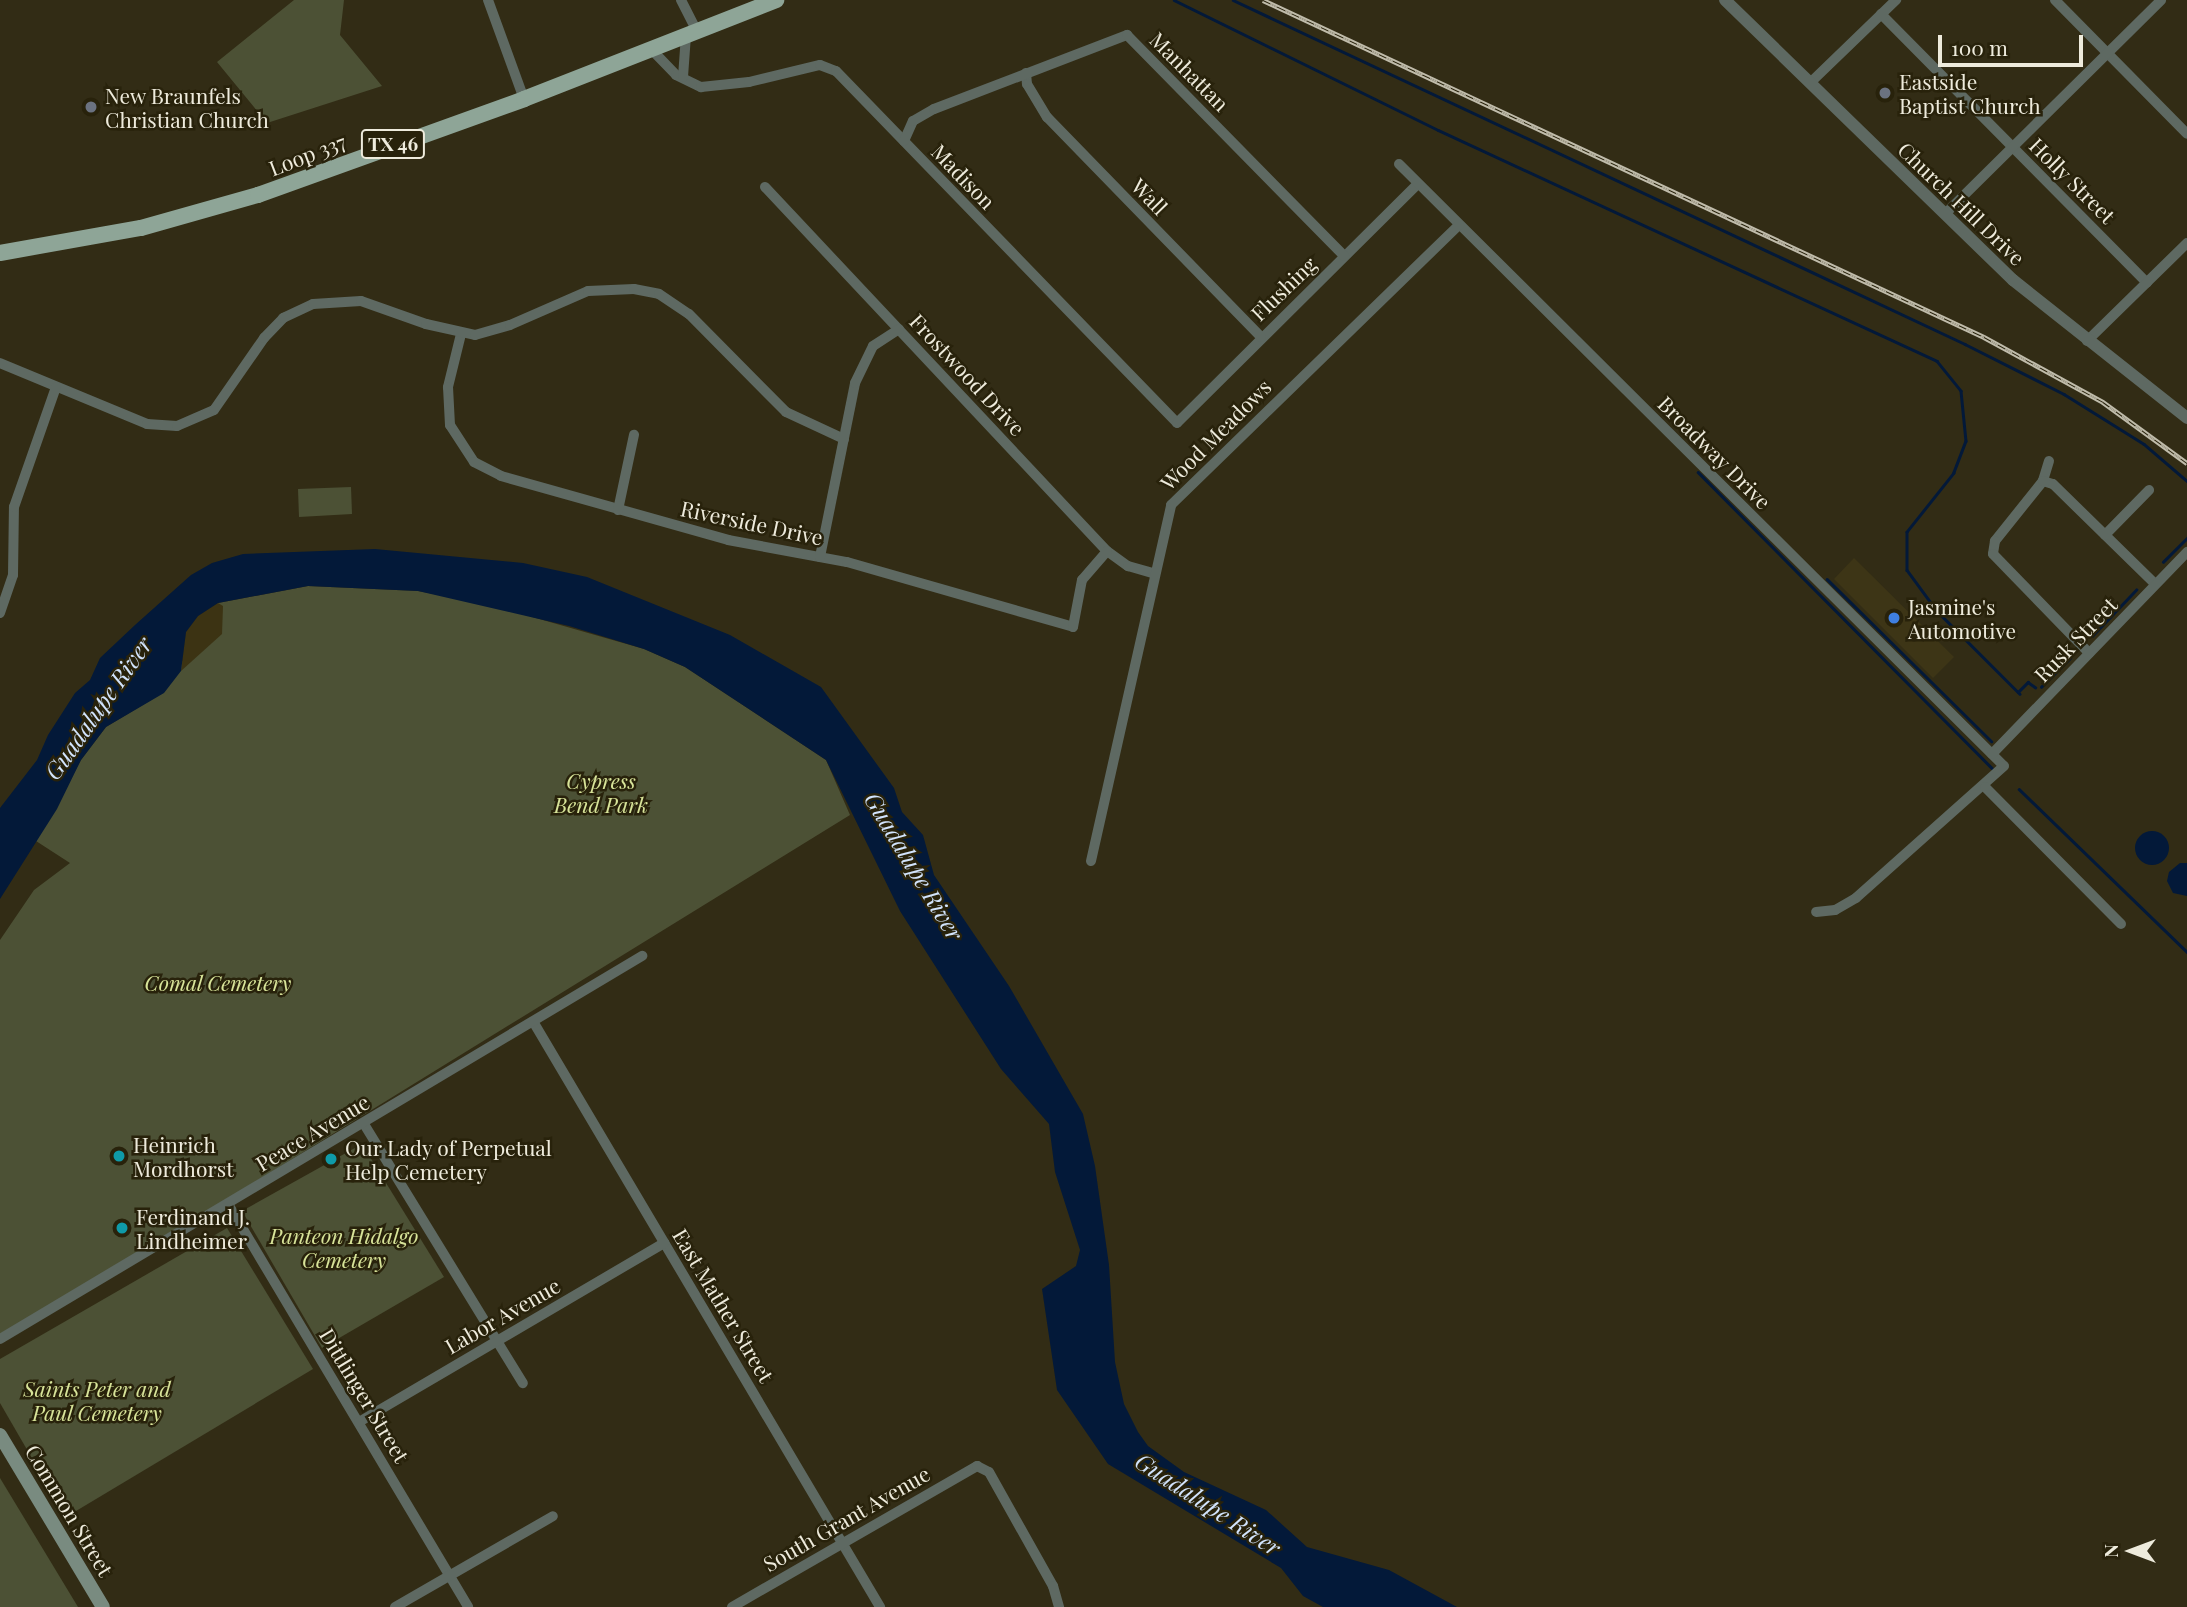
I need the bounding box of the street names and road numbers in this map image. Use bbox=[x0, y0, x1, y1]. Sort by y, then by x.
street label: Manhattan bbox=[1145, 26, 1235, 116]
street label: Loop 337 bbox=[265, 128, 349, 180]
road number: TX 46 bbox=[360, 128, 426, 160]
street label: Holly Street bbox=[2025, 132, 2121, 228]
street label: Church Hill Drive bbox=[1893, 136, 2031, 270]
street label: Madison bbox=[927, 138, 1001, 214]
street label: Wall bbox=[1127, 173, 1173, 219]
street label: Flushing bbox=[1245, 251, 1321, 325]
street label: Frostwood Drive bbox=[905, 308, 1031, 440]
street label: Wood Meadows bbox=[1154, 373, 1276, 495]
street label: Broadway Drive bbox=[1653, 390, 1777, 514]
street label: Riverside Drive bbox=[679, 495, 825, 549]
street label: Rusk Street bbox=[2028, 591, 2122, 687]
street label: Peace Avenue bbox=[250, 1088, 374, 1176]
street label: East Mather Street bbox=[668, 1223, 780, 1387]
street label: Labor Avenue bbox=[439, 1272, 565, 1358]
street label: Dittlinger Street bbox=[315, 1323, 415, 1467]
street label: Common Street bbox=[21, 1440, 119, 1580]
street label: South Grant Avenue bbox=[758, 1460, 934, 1576]

